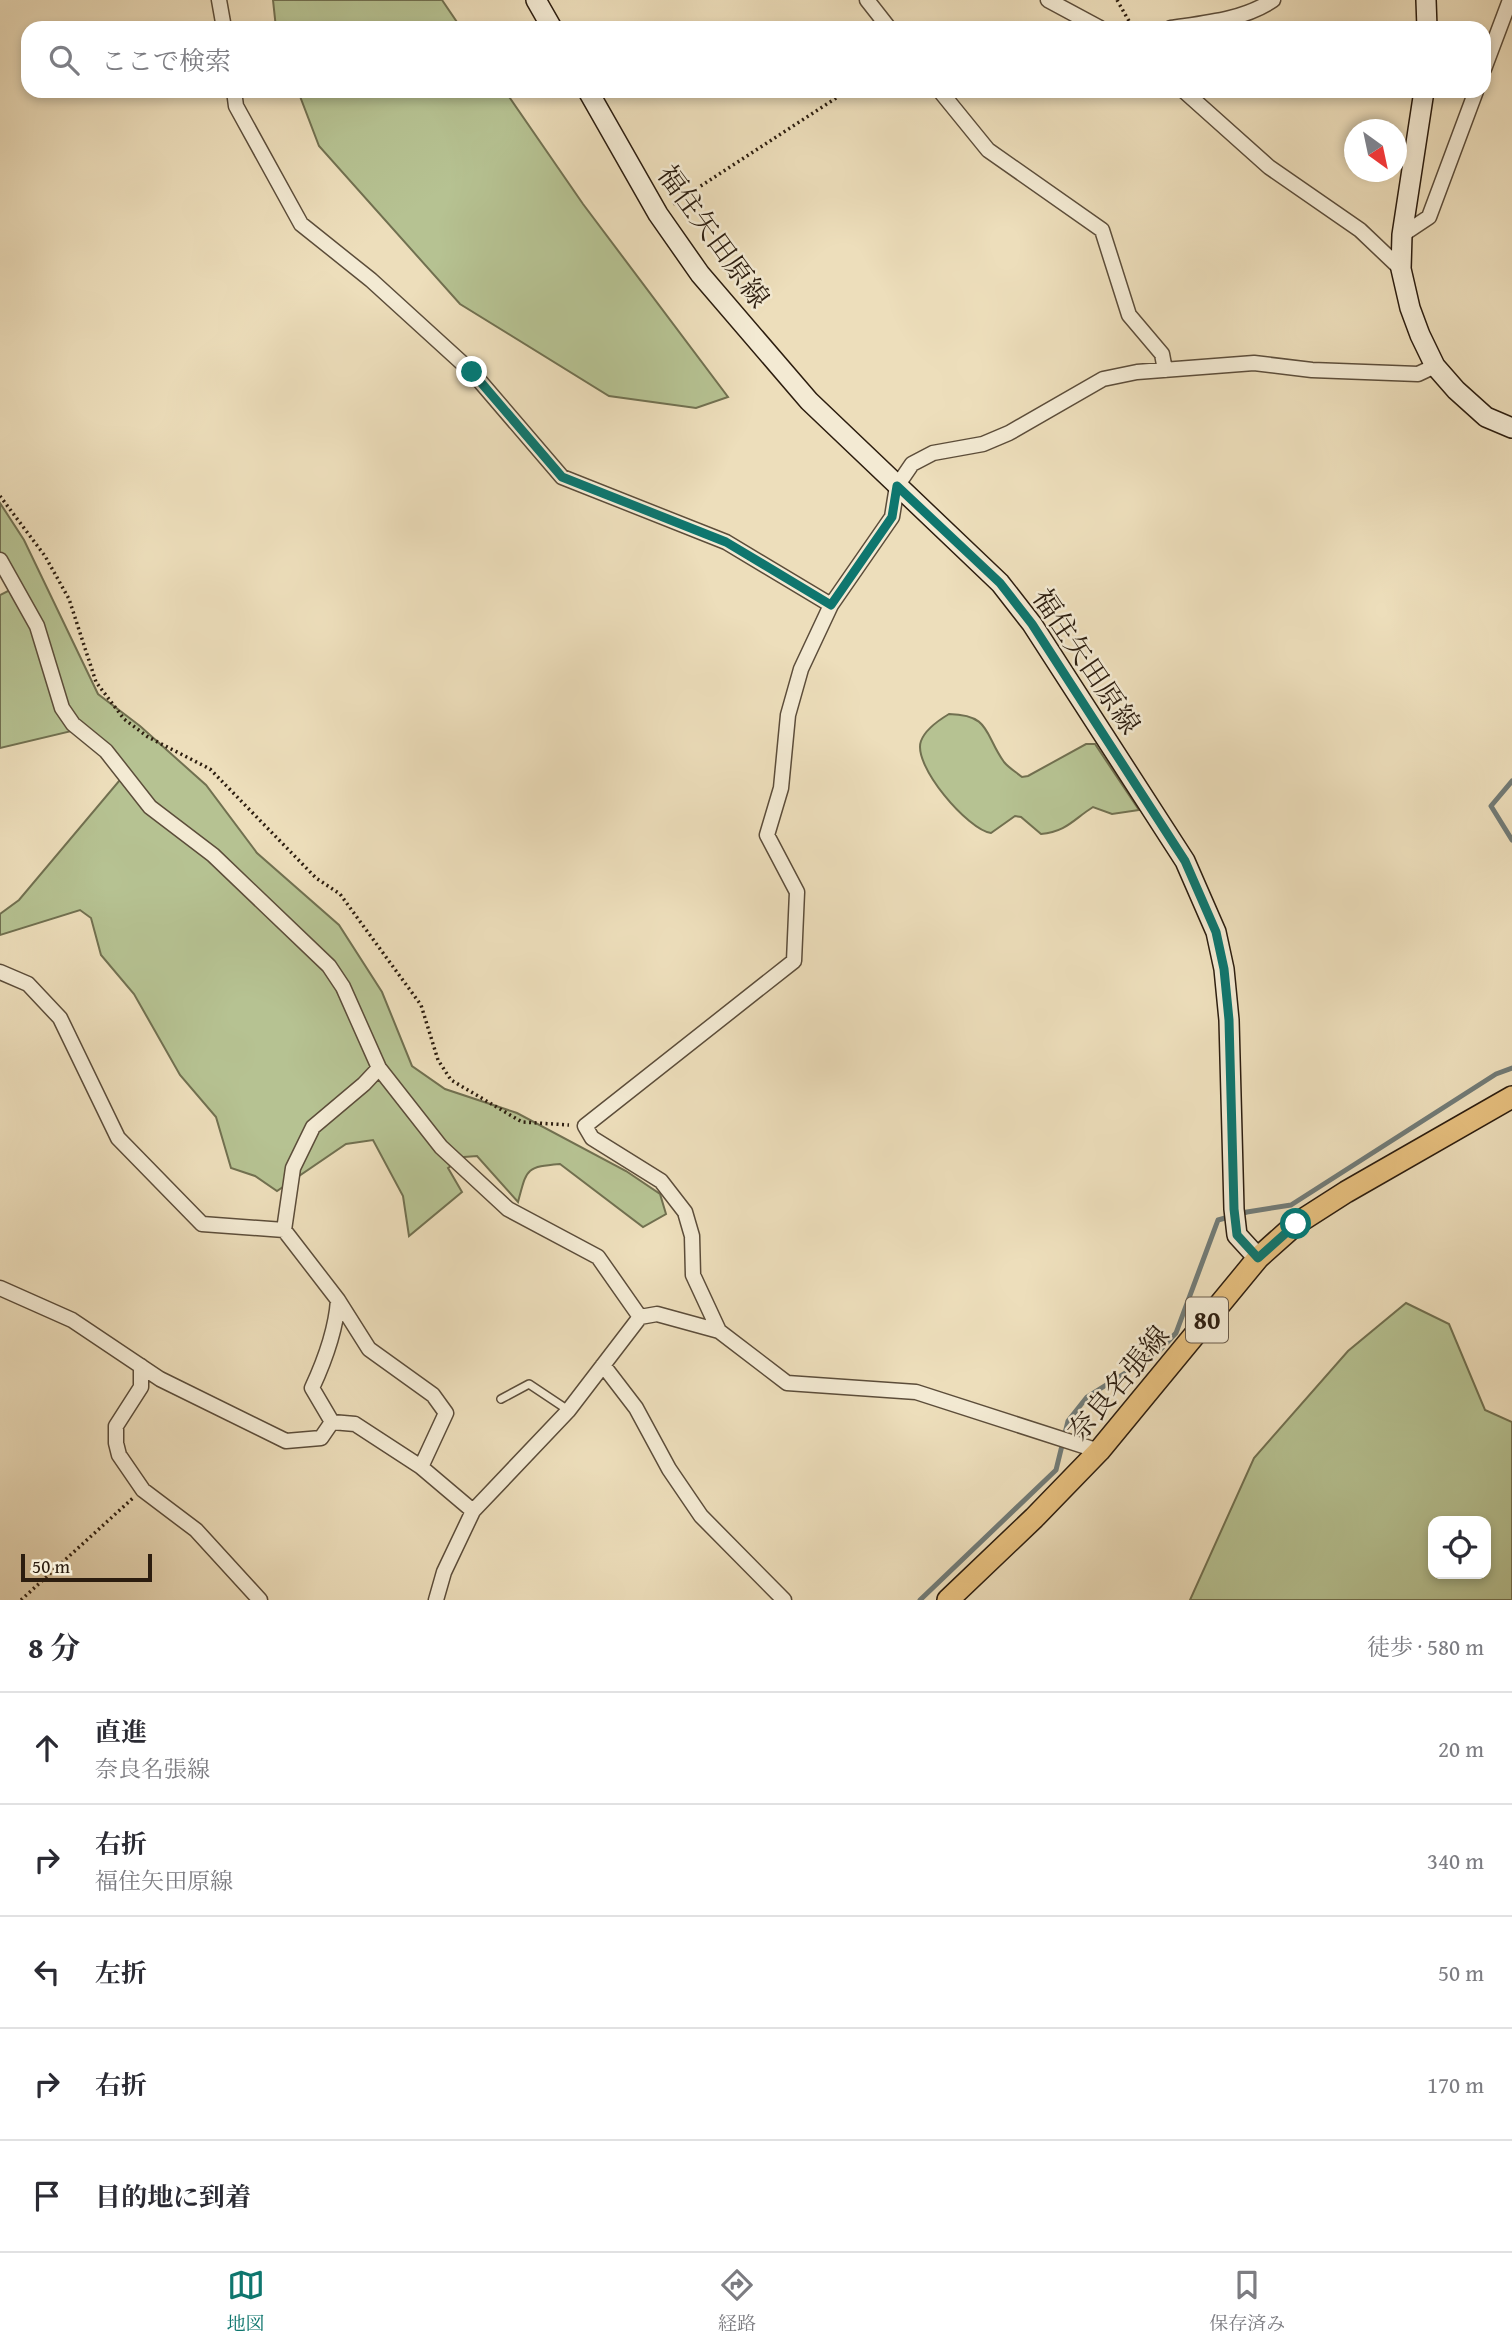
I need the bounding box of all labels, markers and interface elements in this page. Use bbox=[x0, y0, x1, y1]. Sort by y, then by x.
search box bbox=[21, 21, 1491, 98]
icon: search bbox=[45, 41, 83, 79]
text: ここで検索 bbox=[101, 41, 231, 80]
north arrow bbox=[1344, 119, 1407, 182]
street label: 福住矢田原線 bbox=[648, 156, 780, 316]
route end bbox=[456, 356, 487, 387]
street label: 福住矢田原線 bbox=[1023, 580, 1151, 742]
route start bbox=[1280, 1208, 1311, 1239]
road number: 80 bbox=[1186, 1298, 1228, 1343]
street label: 奈良名張線 bbox=[1057, 1316, 1178, 1449]
map controls bbox=[1428, 1516, 1491, 1579]
button: locate bbox=[1428, 1516, 1491, 1579]
scale bar bbox=[21, 1551, 152, 1583]
text: 50 m bbox=[32, 1552, 70, 1580]
text: 8 分 bbox=[28, 1625, 80, 1669]
text: 徒歩 · 580 m bbox=[1367, 1630, 1484, 1663]
text: 直進 bbox=[95, 1712, 147, 1751]
icon: ahead bbox=[28, 1729, 66, 1767]
text: 20 m bbox=[1438, 1732, 1484, 1765]
text: 奈良名張線 bbox=[95, 1752, 210, 1785]
text: 右折 bbox=[95, 1824, 147, 1863]
icon: right bbox=[28, 1841, 66, 1879]
text: 340 m bbox=[1427, 1844, 1484, 1877]
text: 福住矢田原線 bbox=[95, 1864, 233, 1897]
icon: left bbox=[28, 1953, 66, 1991]
text: 左折 bbox=[95, 1953, 147, 1992]
text: 50 m bbox=[1438, 1956, 1484, 1989]
icon: right bbox=[28, 2065, 66, 2103]
text: 右折 bbox=[95, 2065, 147, 2104]
text: 170 m bbox=[1427, 2068, 1484, 2101]
icon: arrive bbox=[28, 2177, 66, 2215]
text: 目的地に到着 bbox=[95, 2177, 251, 2216]
tab: 地図 bbox=[227, 2266, 265, 2337]
tab: 経路 bbox=[718, 2266, 756, 2337]
tab: 保存済み bbox=[1209, 2266, 1285, 2337]

